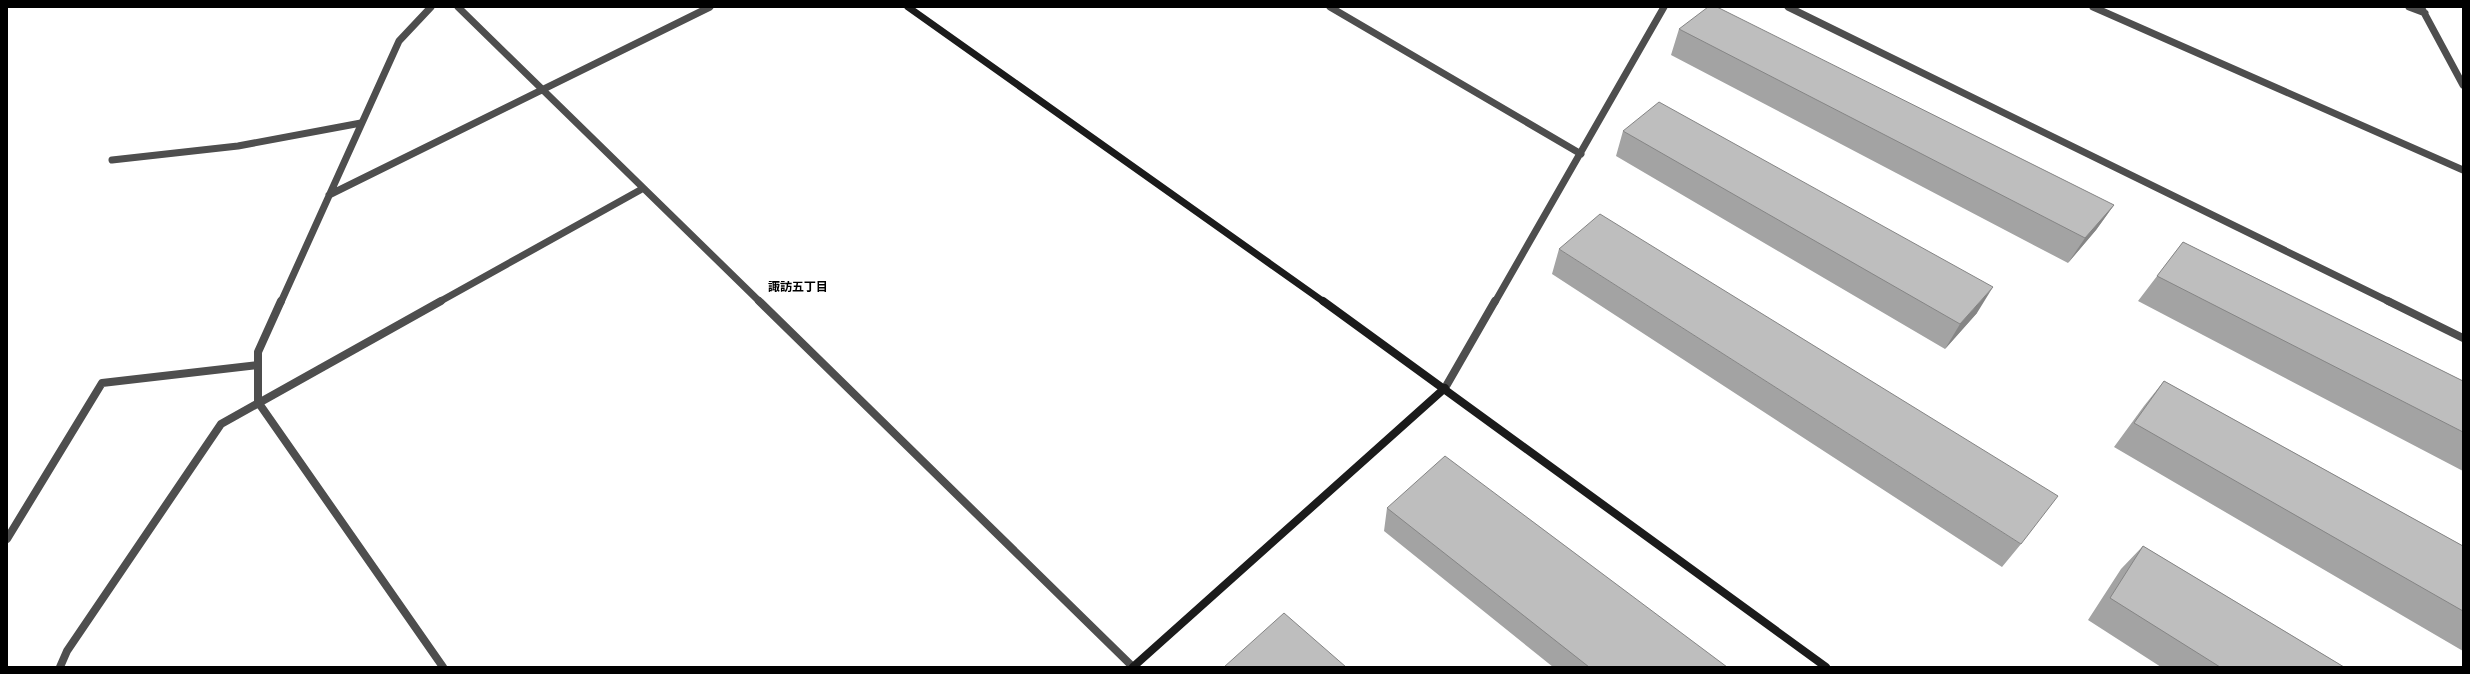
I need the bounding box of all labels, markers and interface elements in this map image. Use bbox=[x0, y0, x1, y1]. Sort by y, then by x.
district label: 諏訪五丁目 bbox=[768, 280, 828, 296]

